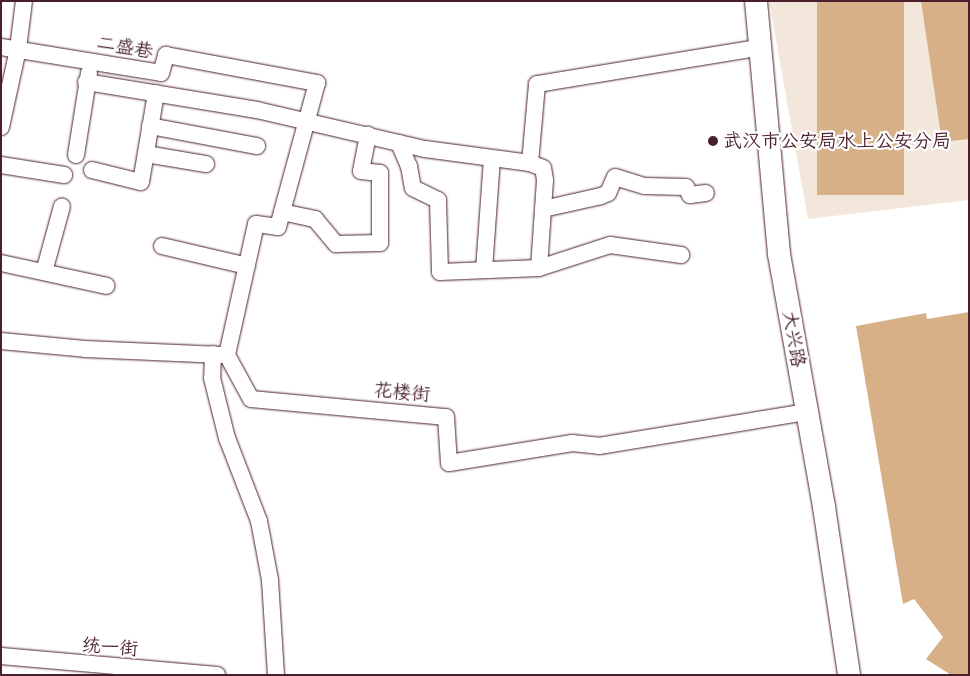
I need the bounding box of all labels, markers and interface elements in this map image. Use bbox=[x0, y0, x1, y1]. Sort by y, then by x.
street label: 二盛巷 bbox=[95, 31, 155, 63]
place label: 武汉市公安局水上公安分局 bbox=[723, 130, 951, 152]
marker: 武汉市公安局水上公安分局 bbox=[707, 135, 719, 147]
street label: 大兴路 bbox=[778, 309, 810, 369]
street label: 花楼街 bbox=[373, 378, 431, 406]
street label: 统一街 bbox=[81, 634, 139, 660]

